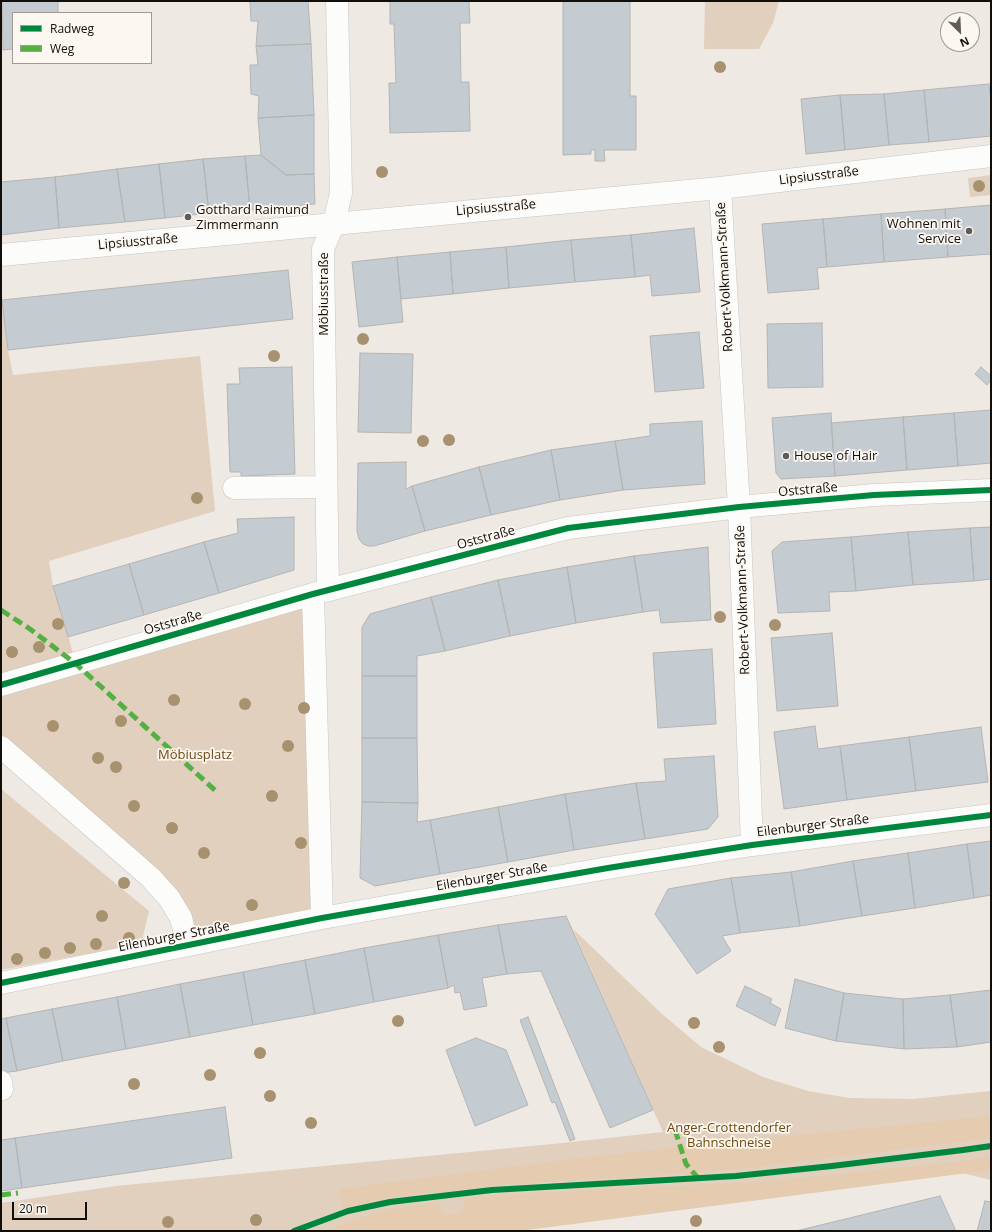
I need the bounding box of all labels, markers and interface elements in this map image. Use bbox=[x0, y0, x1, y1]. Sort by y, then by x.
legend bbox=[12, 12, 152, 64]
north arrow bbox=[940, 12, 980, 52]
text: Radweg bbox=[50, 20, 94, 37]
text: N bbox=[958, 34, 972, 51]
text: Weg bbox=[50, 40, 74, 57]
street label: Lipsiusstraße bbox=[778, 163, 860, 189]
street label: Lipsiusstraße bbox=[455, 197, 537, 219]
place label: Gotthard Raimund Zimmermann bbox=[196, 202, 309, 233]
street label: Robert-Volkmann-Straße bbox=[713, 202, 737, 352]
marker: Gotthard Raimund Zimmermann bbox=[183, 212, 193, 222]
place label: Wohnen mit Service bbox=[887, 216, 961, 247]
marker: Wohnen mit Service bbox=[964, 226, 974, 236]
street label: Lipsiusstraße bbox=[97, 231, 179, 253]
street label: Möbiusstraße bbox=[316, 252, 332, 336]
place label: House of Hair bbox=[794, 448, 877, 464]
marker: House of Hair bbox=[781, 451, 791, 461]
street label: Oststraße bbox=[778, 480, 838, 500]
street label: Oststraße bbox=[455, 523, 517, 553]
street label: Robert-Volkmann-Straße bbox=[733, 525, 753, 675]
street label: Oststraße bbox=[142, 607, 204, 639]
park label: Möbiusplatz bbox=[158, 747, 232, 763]
street label: Eilenburger Straße bbox=[756, 811, 870, 841]
street label: Eilenburger Straße bbox=[435, 860, 549, 894]
street label: Eilenburger Straße bbox=[117, 919, 231, 955]
park label: Anger-Crottendorfer Bahnschneise bbox=[667, 1120, 791, 1151]
scale bar bbox=[14, 1194, 89, 1220]
text: 20 m bbox=[19, 1200, 47, 1217]

